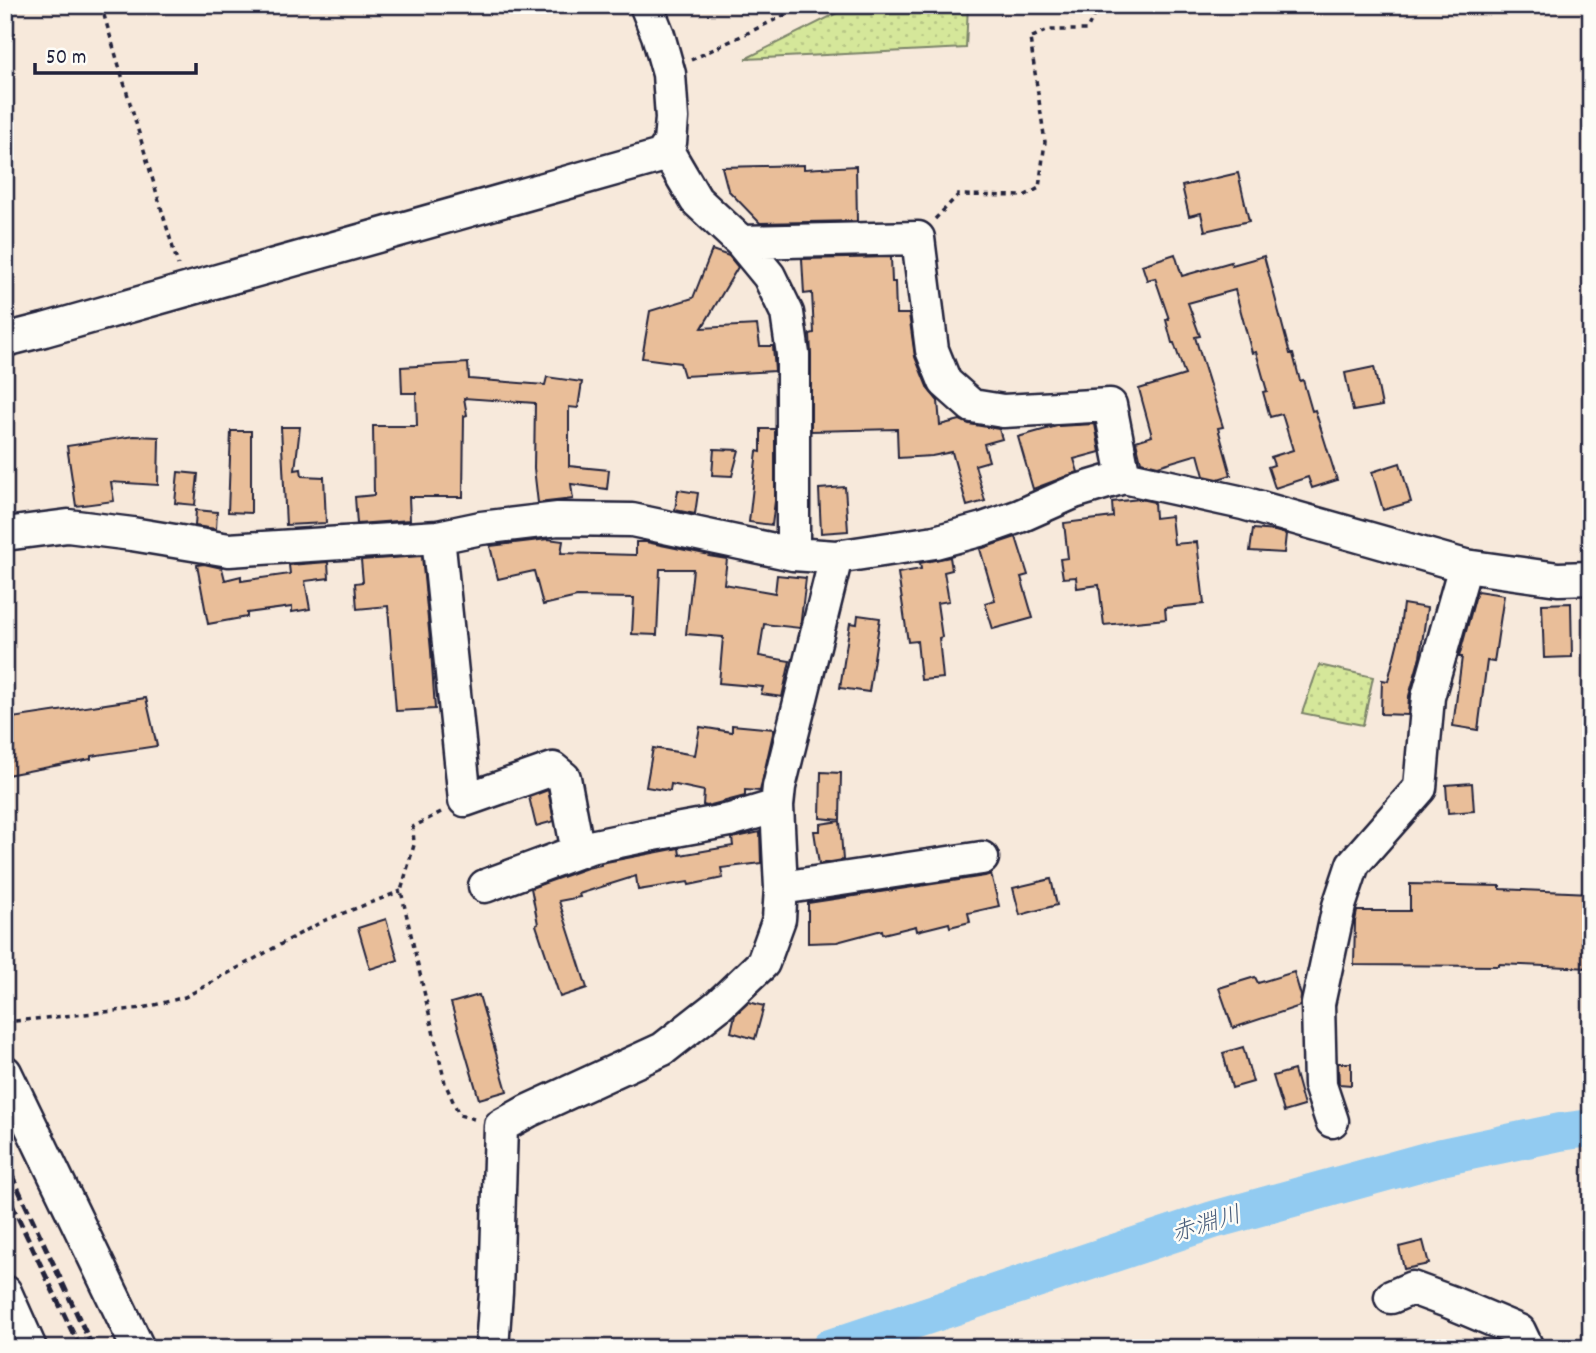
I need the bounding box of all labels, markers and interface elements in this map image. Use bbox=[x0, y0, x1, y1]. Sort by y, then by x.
scale bar bbox=[35, 32, 196, 76]
text: 50 m bbox=[46, 44, 86, 74]
water label: 赤淵川 bbox=[1167, 1199, 1246, 1253]

